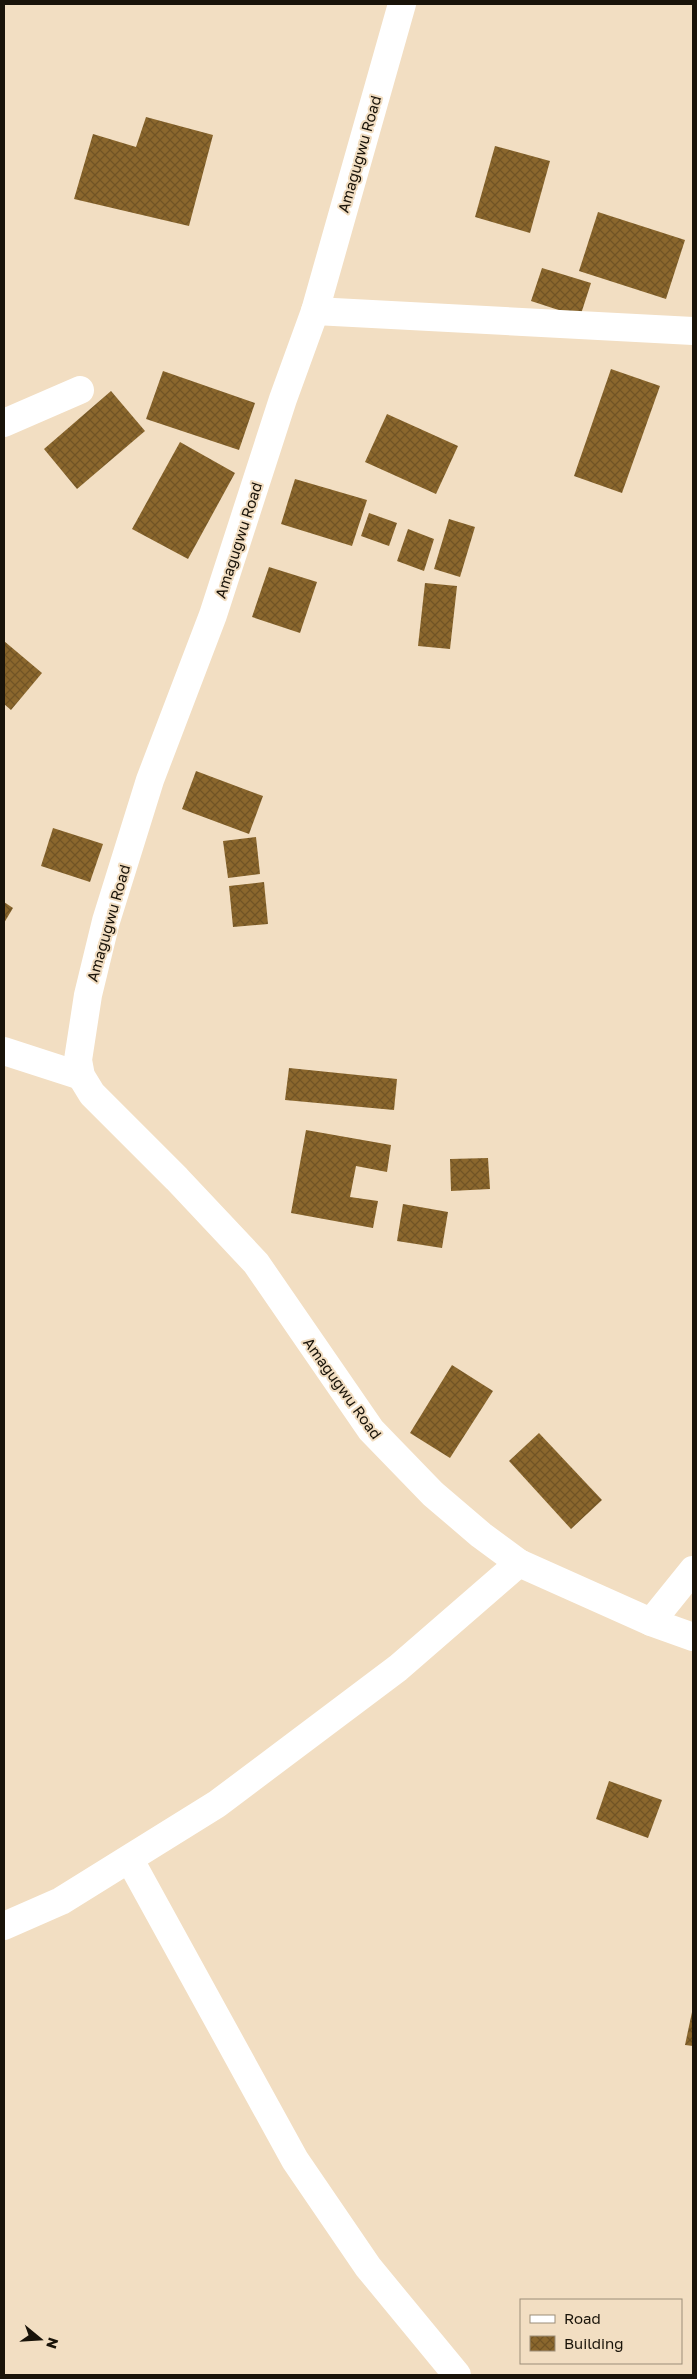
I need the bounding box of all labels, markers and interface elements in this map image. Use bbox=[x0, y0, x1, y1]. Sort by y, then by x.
street label: Amagugwu Road bbox=[334, 93, 384, 215]
street label: Amagugwu Road bbox=[211, 480, 265, 600]
street label: Amagugwu Road bbox=[83, 862, 133, 984]
street label: Amagugwu Road bbox=[300, 1334, 386, 1442]
legend bbox=[520, 2299, 682, 2364]
text: Road bbox=[564, 2309, 601, 2327]
north arrow bbox=[15, 2314, 65, 2364]
text: Building bbox=[564, 2334, 624, 2352]
text: N bbox=[43, 2335, 63, 2351]

